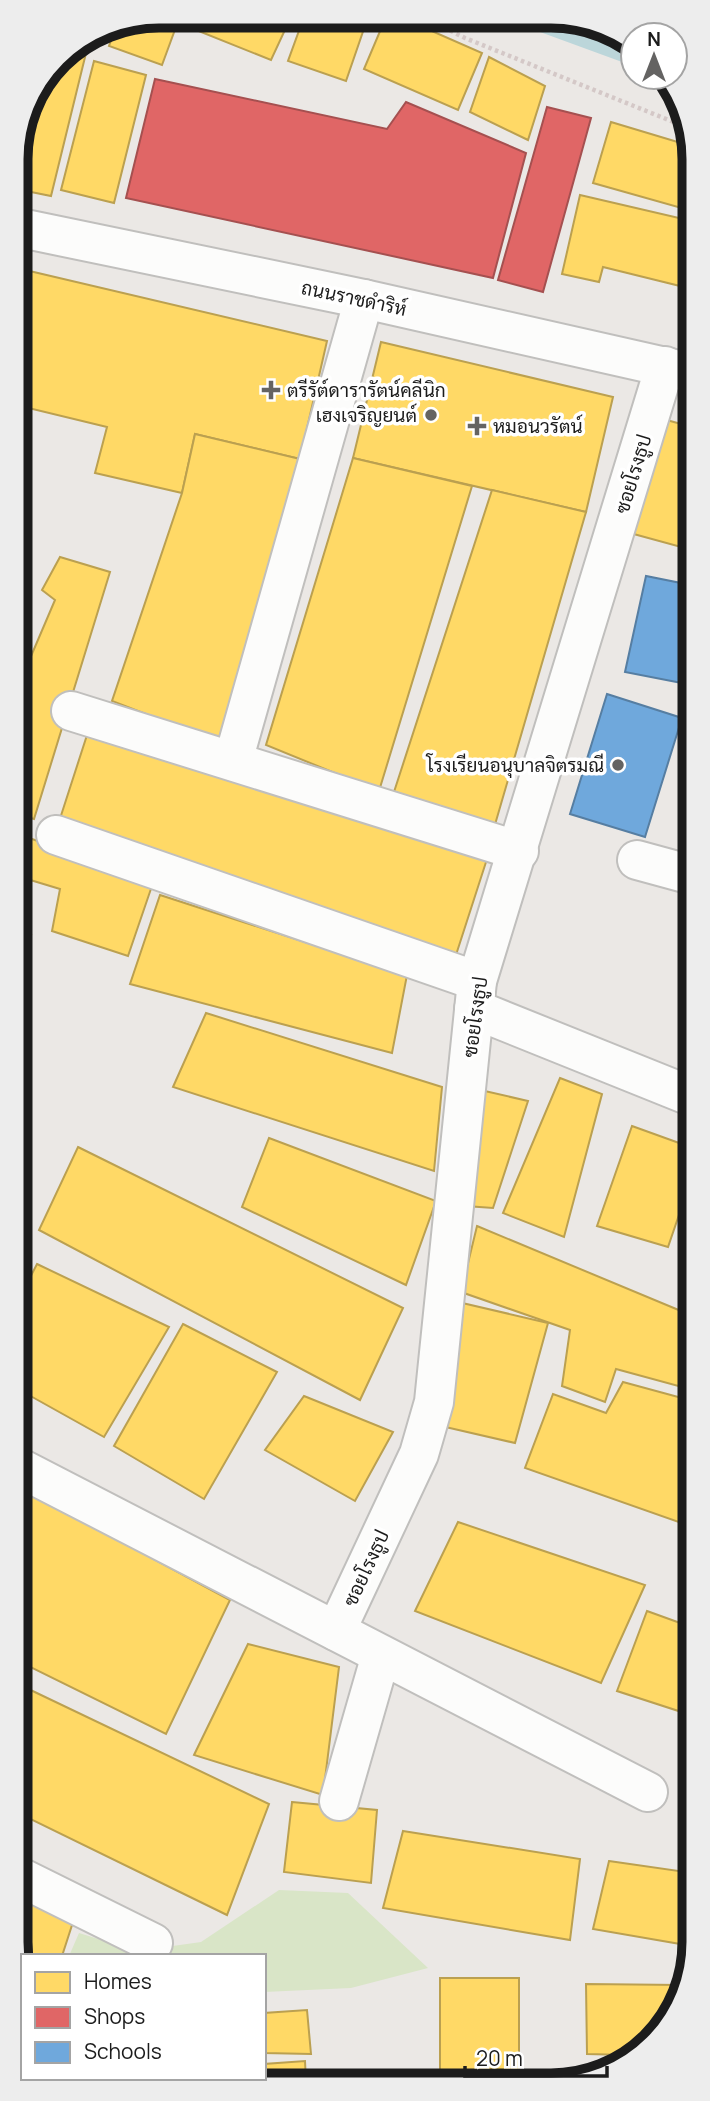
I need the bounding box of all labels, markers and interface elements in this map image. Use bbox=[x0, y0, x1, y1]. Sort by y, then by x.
north arrow bbox=[619, 21, 689, 91]
text: N bbox=[647, 26, 661, 52]
street label: ถนนราชดำริห์ bbox=[299, 274, 409, 322]
place label: ตรีรัต์ดารารัตน์คลีนิก bbox=[287, 377, 446, 403]
marker: ตรีรัต์ดารารัตน์คลีนิก bbox=[261, 380, 281, 400]
place label: เฮงเจริญยนต์ bbox=[316, 402, 417, 428]
marker: เฮงเจริญยนต์ bbox=[423, 407, 439, 423]
place label: หมอนวรัตน์ bbox=[493, 413, 583, 439]
marker: หมอนวรัตน์ bbox=[467, 416, 487, 436]
street label: ซอยโรงธูป bbox=[609, 431, 658, 517]
place label: โรงเรียนอนุบาลจิตรมณี bbox=[425, 752, 604, 778]
marker: โรงเรียนอนุบาลจิตรมณี bbox=[610, 757, 626, 773]
street label: ซอยโรงธูป bbox=[456, 975, 495, 1059]
street label: ซอยโรงธูป bbox=[337, 1526, 396, 1611]
legend bbox=[21, 1954, 266, 2080]
text: Homes bbox=[84, 1967, 152, 1995]
text: Shops bbox=[84, 2002, 145, 2030]
scale bar bbox=[465, 2035, 607, 2078]
text: Schools bbox=[84, 2037, 162, 2065]
text: 20 m bbox=[476, 2044, 523, 2072]

